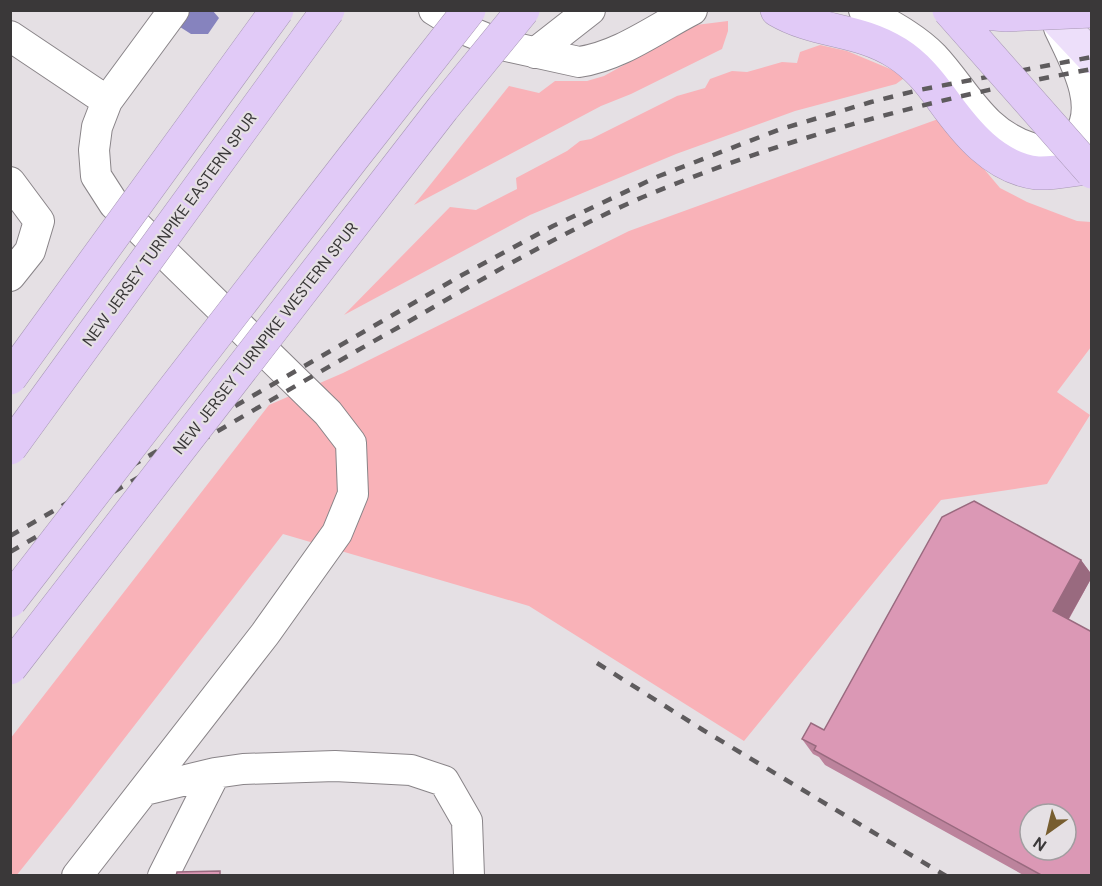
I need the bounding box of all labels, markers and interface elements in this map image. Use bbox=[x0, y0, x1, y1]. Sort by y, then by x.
street label: NEW JERSEY TURNPIKE EASTERN SPUR bbox=[77, 108, 261, 350]
street label: NEW JERSEY TURNPIKE WESTERN SPUR bbox=[168, 218, 363, 459]
north arrow bbox=[1018, 802, 1078, 862]
text: N bbox=[1029, 832, 1051, 856]

